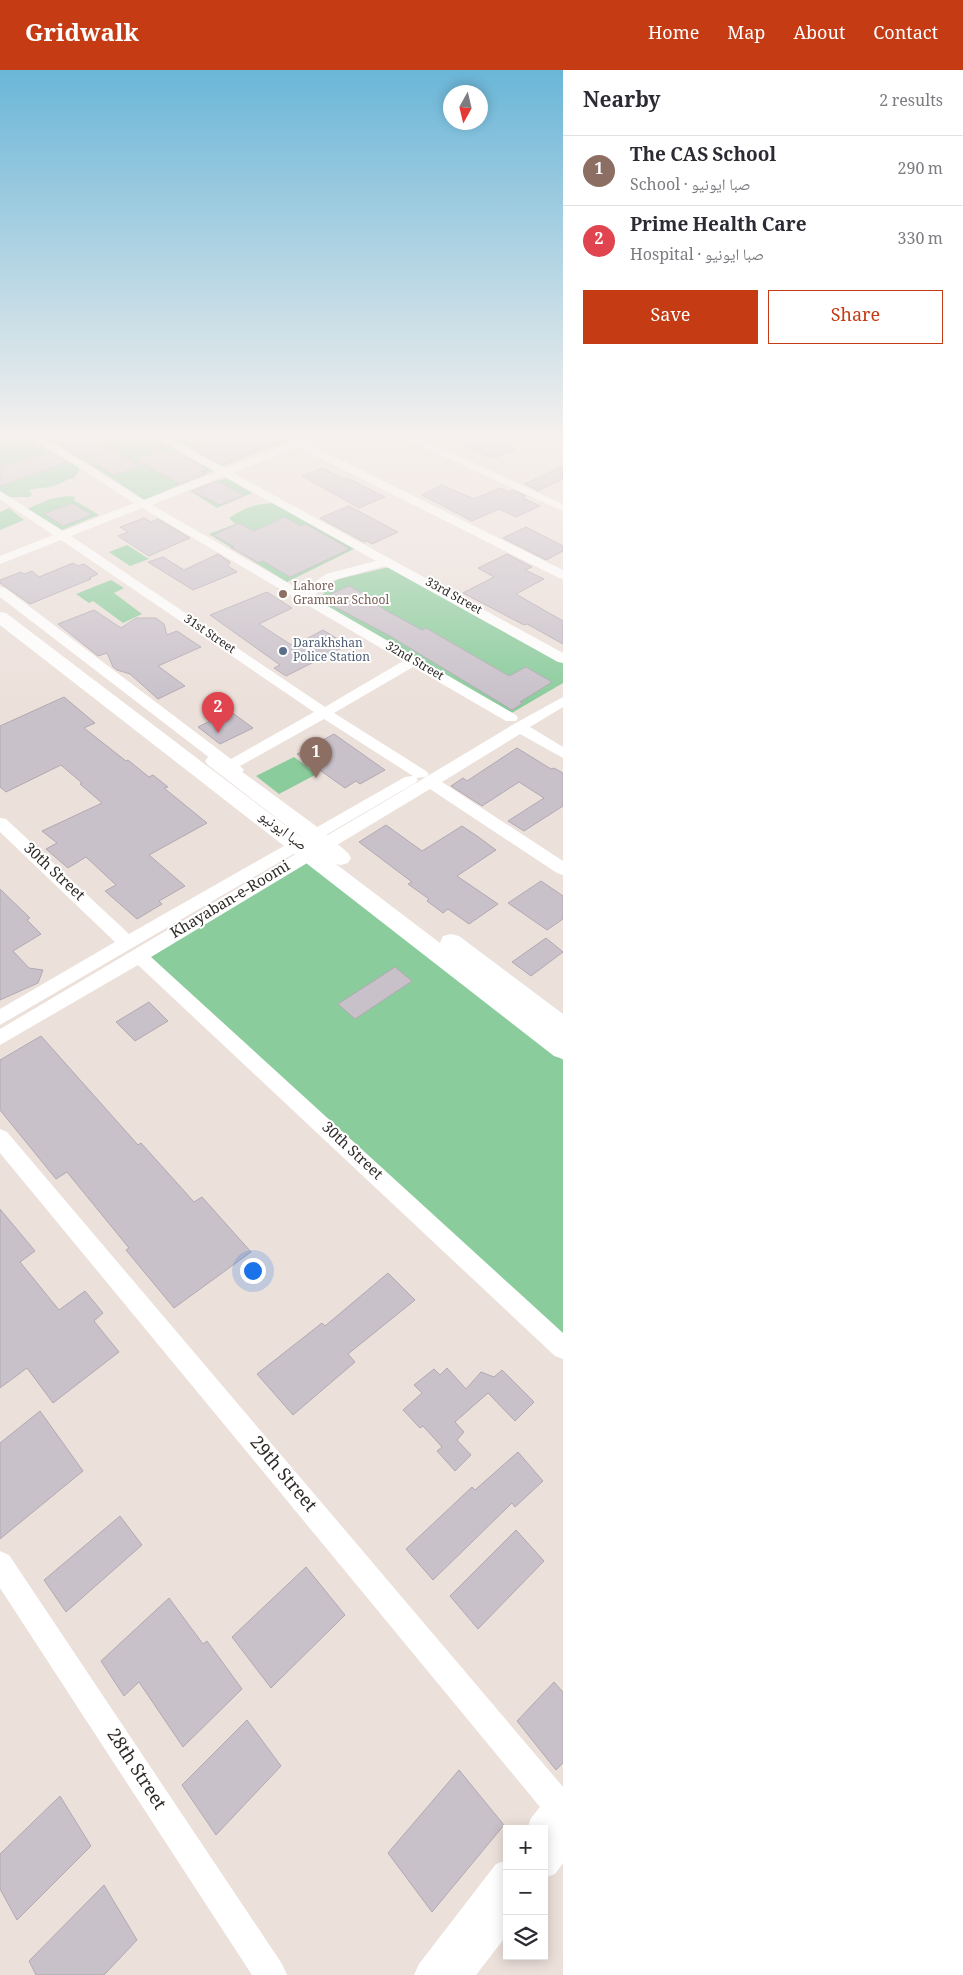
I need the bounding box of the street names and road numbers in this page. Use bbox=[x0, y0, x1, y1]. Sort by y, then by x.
street label: 33rd Street bbox=[421, 573, 485, 621]
street label: 31st Street bbox=[179, 610, 239, 660]
street label: 32nd Street bbox=[381, 637, 447, 687]
street label: صبا ایونیو bbox=[252, 805, 312, 859]
street label: 30th Street bbox=[16, 837, 90, 909]
street label: Khayaban-e-Roomi bbox=[166, 855, 296, 947]
street label: 30th Street bbox=[314, 1116, 388, 1188]
street label: 29th Street bbox=[241, 1430, 323, 1520]
street label: 28th Street bbox=[97, 1723, 173, 1817]

